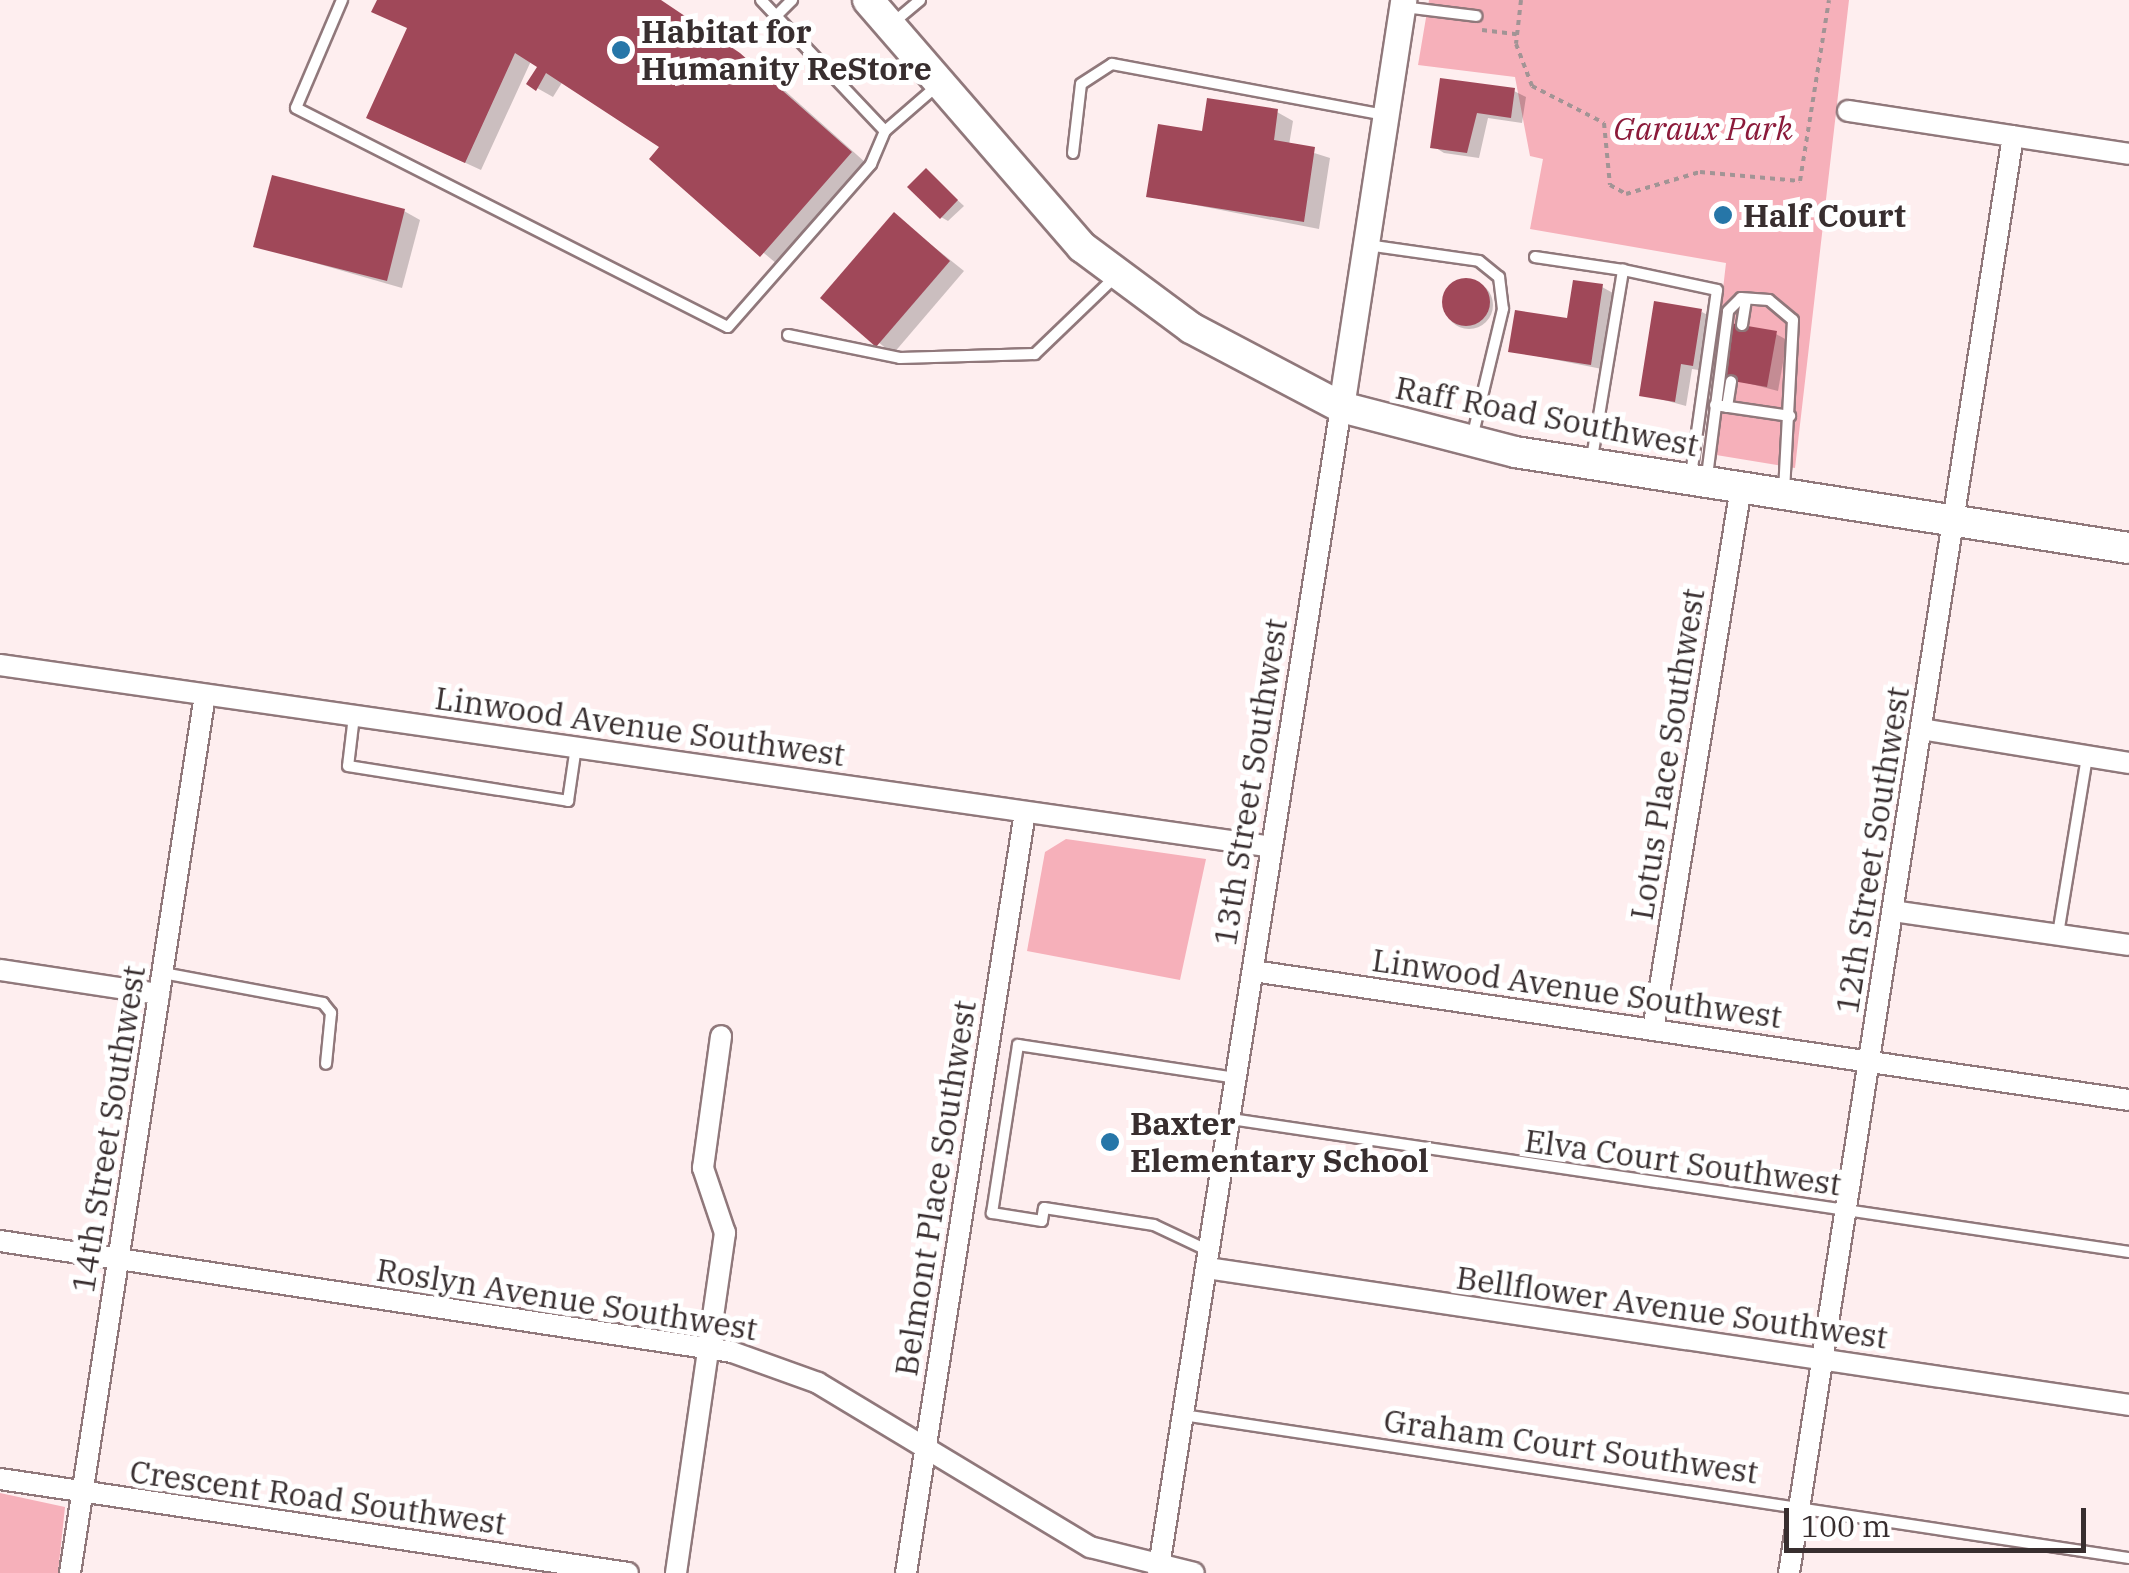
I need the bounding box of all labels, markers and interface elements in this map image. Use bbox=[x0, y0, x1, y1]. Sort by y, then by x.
place label: Habitat for Humanity ReStore bbox=[641, 13, 932, 88]
marker: Habitat for Humanity ReStore bbox=[610, 39, 632, 61]
park label: Garaux Park bbox=[1613, 109, 1793, 147]
place label: Half Court bbox=[1743, 196, 1906, 234]
marker: Half Court bbox=[1712, 204, 1734, 226]
street label: Raff Road Southwest bbox=[1392, 368, 1702, 464]
street label: Lotus Place Southwest bbox=[1622, 585, 1712, 923]
street label: 13th Street Southwest bbox=[1205, 616, 1295, 948]
street label: Linwood Avenue Southwest bbox=[433, 678, 847, 774]
street label: 12th Street Southwest bbox=[1827, 684, 1917, 1016]
street label: Linwood Avenue Southwest bbox=[1370, 940, 1784, 1036]
street label: 14th Street Southwest bbox=[63, 963, 153, 1295]
street label: Belmont Place Southwest bbox=[886, 997, 984, 1379]
place label: Baxter Elementary School bbox=[1130, 1105, 1429, 1180]
street label: Elva Court Southwest bbox=[1522, 1121, 1844, 1203]
marker: Baxter Elementary School bbox=[1099, 1131, 1121, 1153]
street label: Roslyn Avenue Southwest bbox=[374, 1250, 760, 1348]
street label: Bellflower Avenue Southwest bbox=[1454, 1258, 1890, 1356]
street label: Graham Court Southwest bbox=[1381, 1401, 1761, 1491]
street label: Crescent Road Southwest bbox=[127, 1452, 509, 1542]
scale bar bbox=[1789, 1488, 2092, 1550]
text: 100 m bbox=[1801, 1506, 1891, 1545]

